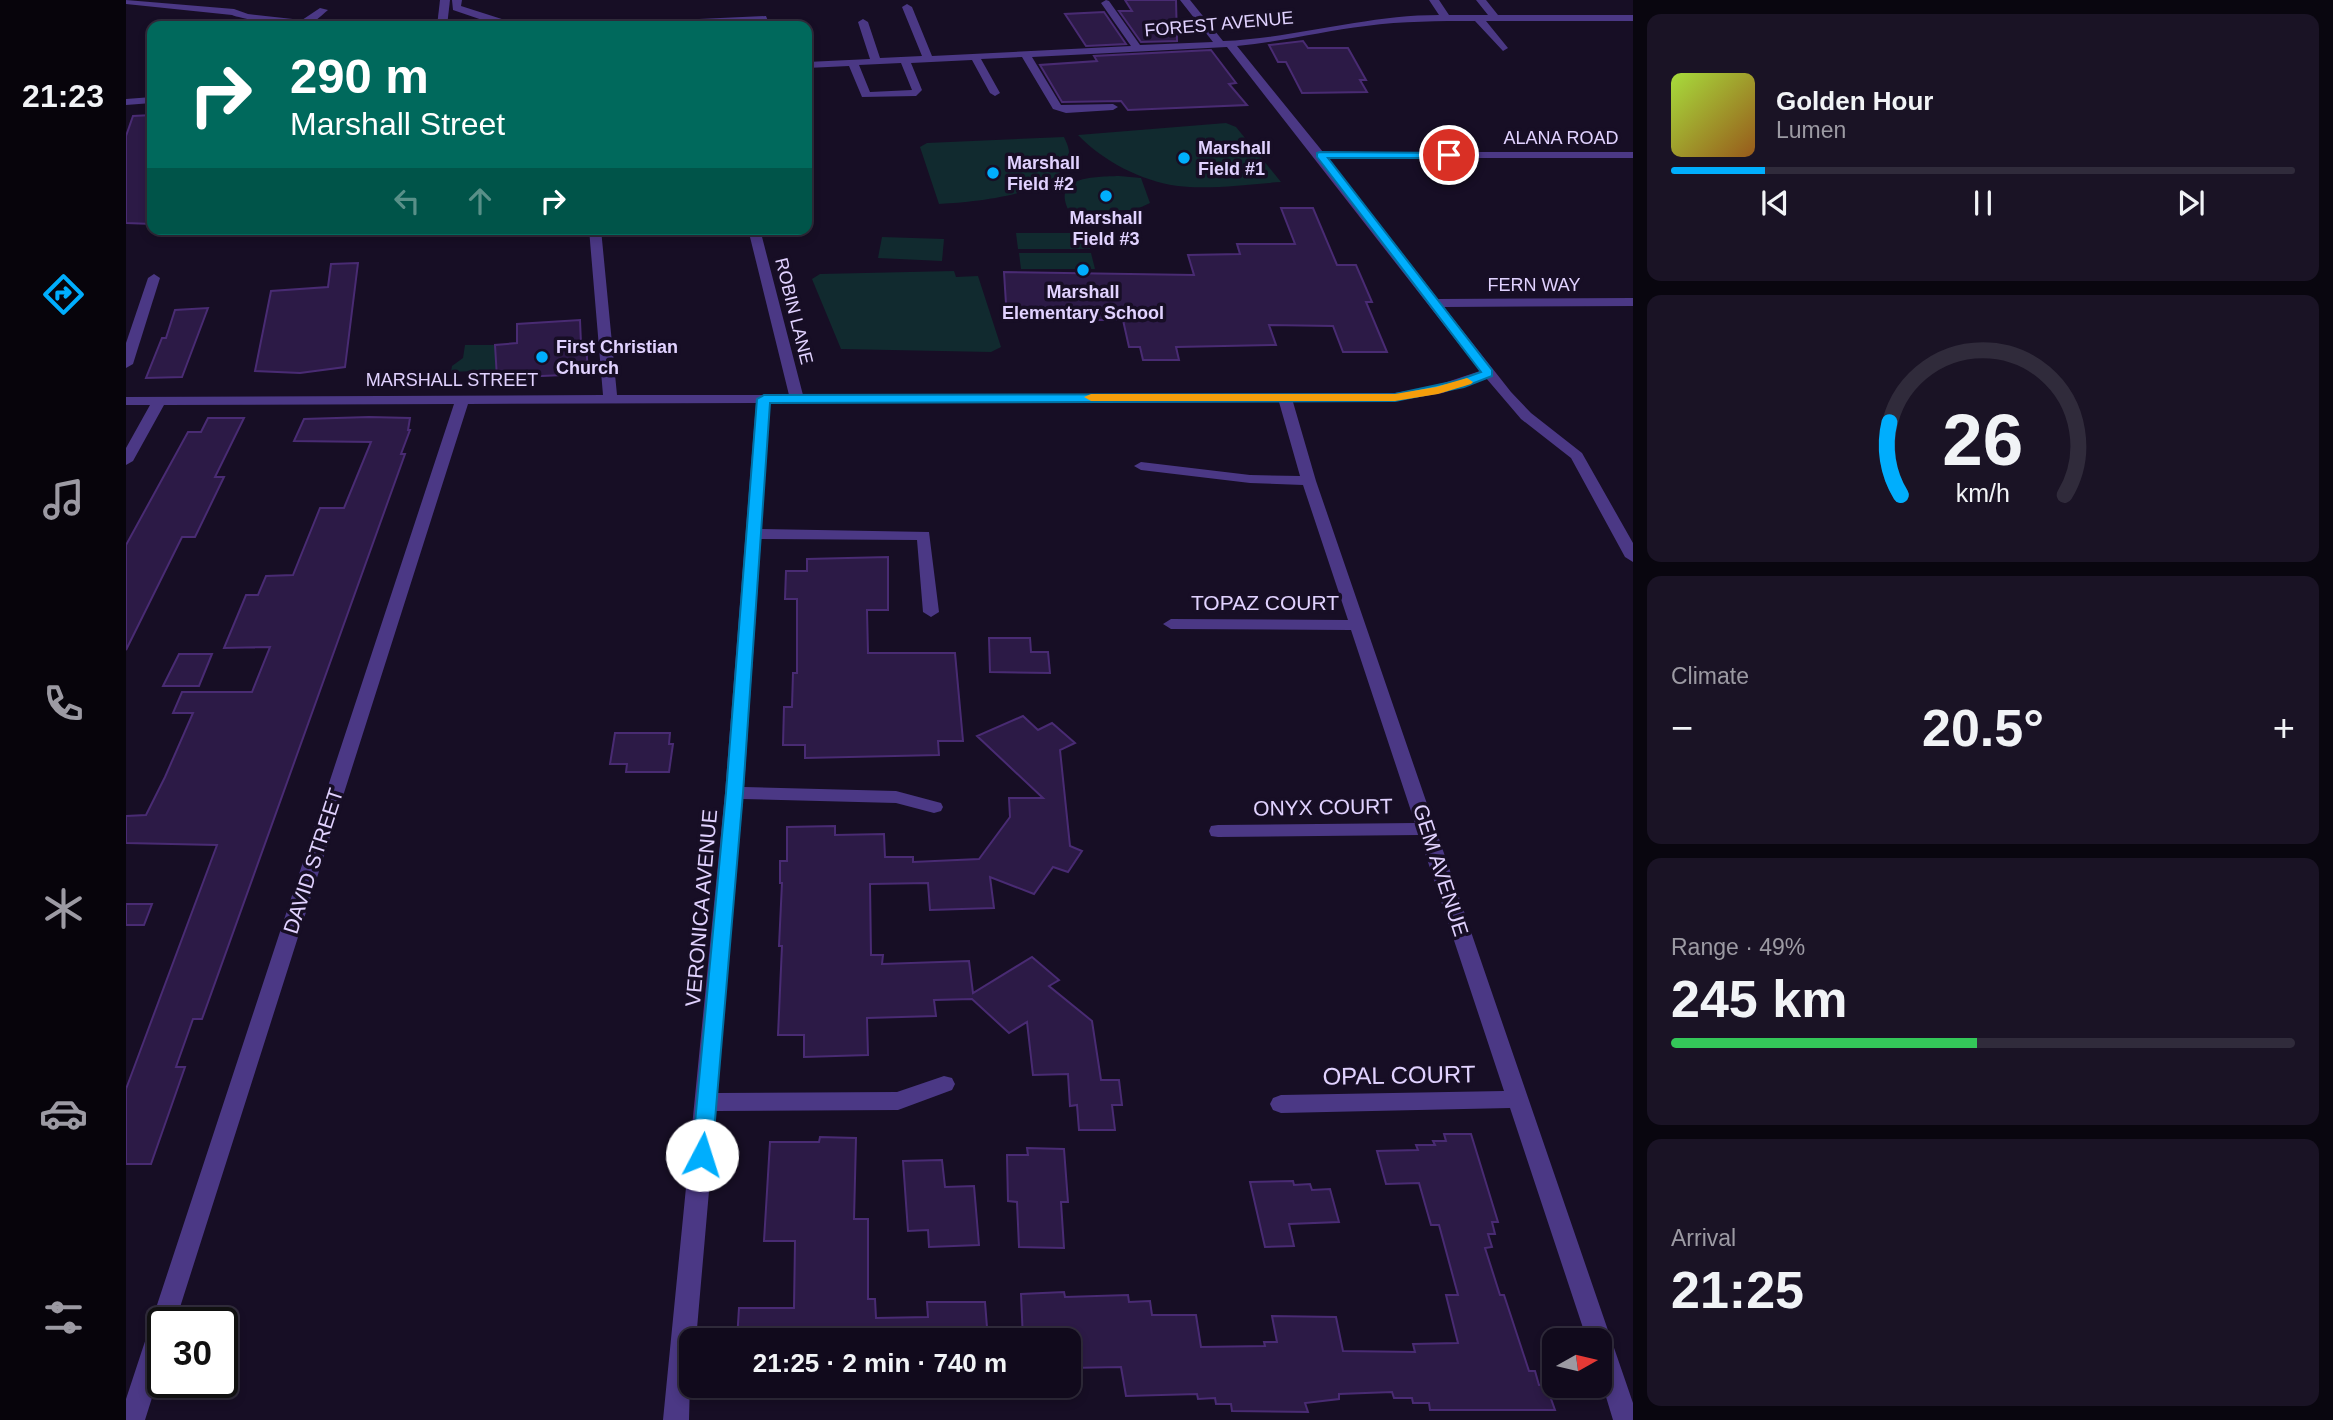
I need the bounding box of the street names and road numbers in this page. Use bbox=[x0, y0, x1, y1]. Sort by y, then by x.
street label: FOREST AVENUE bbox=[1144, 8, 1294, 40]
street label: ALANA ROAD bbox=[1503, 128, 1619, 148]
street label: ROBIN LANE bbox=[771, 256, 817, 366]
street label: FERN WAY bbox=[1488, 275, 1581, 295]
street label: MARSHALL STREET bbox=[366, 370, 538, 390]
street label: TOPAZ COURT bbox=[1191, 591, 1339, 614]
street label: DAVID STREET bbox=[279, 785, 347, 936]
street label: ONYX COURT bbox=[1253, 794, 1393, 820]
street label: GEM AVENUE bbox=[1409, 801, 1473, 939]
street label: VERONICA AVENUE bbox=[681, 808, 721, 1008]
street label: OPAL COURT bbox=[1322, 1060, 1476, 1090]

